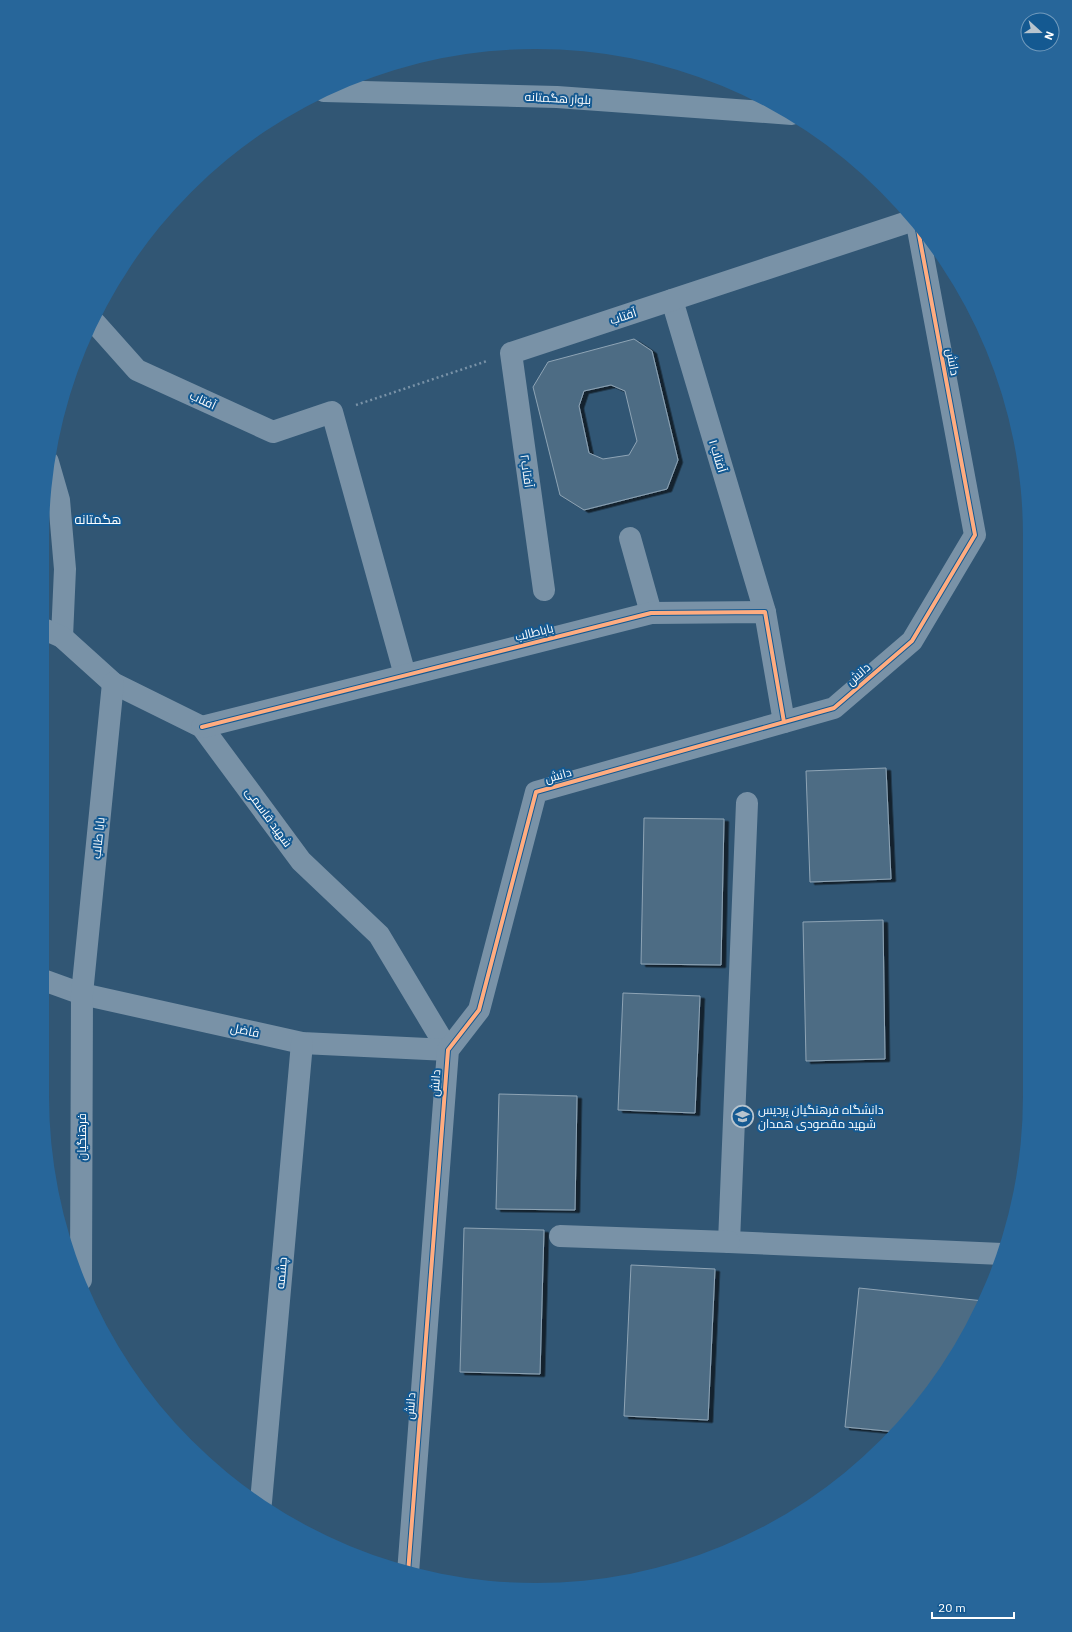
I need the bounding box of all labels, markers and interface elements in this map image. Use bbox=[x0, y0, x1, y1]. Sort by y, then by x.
north arrow bbox=[1020, 12, 1060, 52]
text: N bbox=[1041, 29, 1057, 42]
street label: بلوار هگمتانه bbox=[524, 89, 592, 107]
street label: آفتاب bbox=[608, 304, 639, 327]
street label: دانش bbox=[943, 347, 963, 377]
street label: آفتاب bbox=[188, 387, 219, 413]
street label: آفتاب ۱ bbox=[706, 438, 730, 475]
street label: آفتاب۲ bbox=[517, 453, 537, 489]
district label: هگمتانه bbox=[75, 511, 121, 528]
street label: باباطالب bbox=[513, 620, 555, 644]
street label: دانش bbox=[843, 659, 873, 689]
street label: دانش bbox=[543, 764, 573, 786]
street label: شهید قاسمی bbox=[242, 784, 296, 850]
street label: بابا طالب bbox=[88, 816, 108, 860]
street label: فاضل bbox=[229, 1020, 261, 1040]
street label: دانش bbox=[427, 1069, 443, 1097]
place label: دانشگاه فرهنگیان پردیس شهید مقصودی همدان bbox=[758, 1102, 884, 1131]
school or university icon: دانشگاه فرهنگیان پردیس شهید مقصودی همدان bbox=[730, 1103, 756, 1129]
street label: فرهنگیان bbox=[74, 1113, 89, 1161]
street label: چشمه bbox=[272, 1256, 292, 1290]
street label: دانش bbox=[402, 1392, 418, 1420]
scale bar bbox=[932, 1594, 1014, 1620]
text: 20 m bbox=[938, 1600, 966, 1615]

